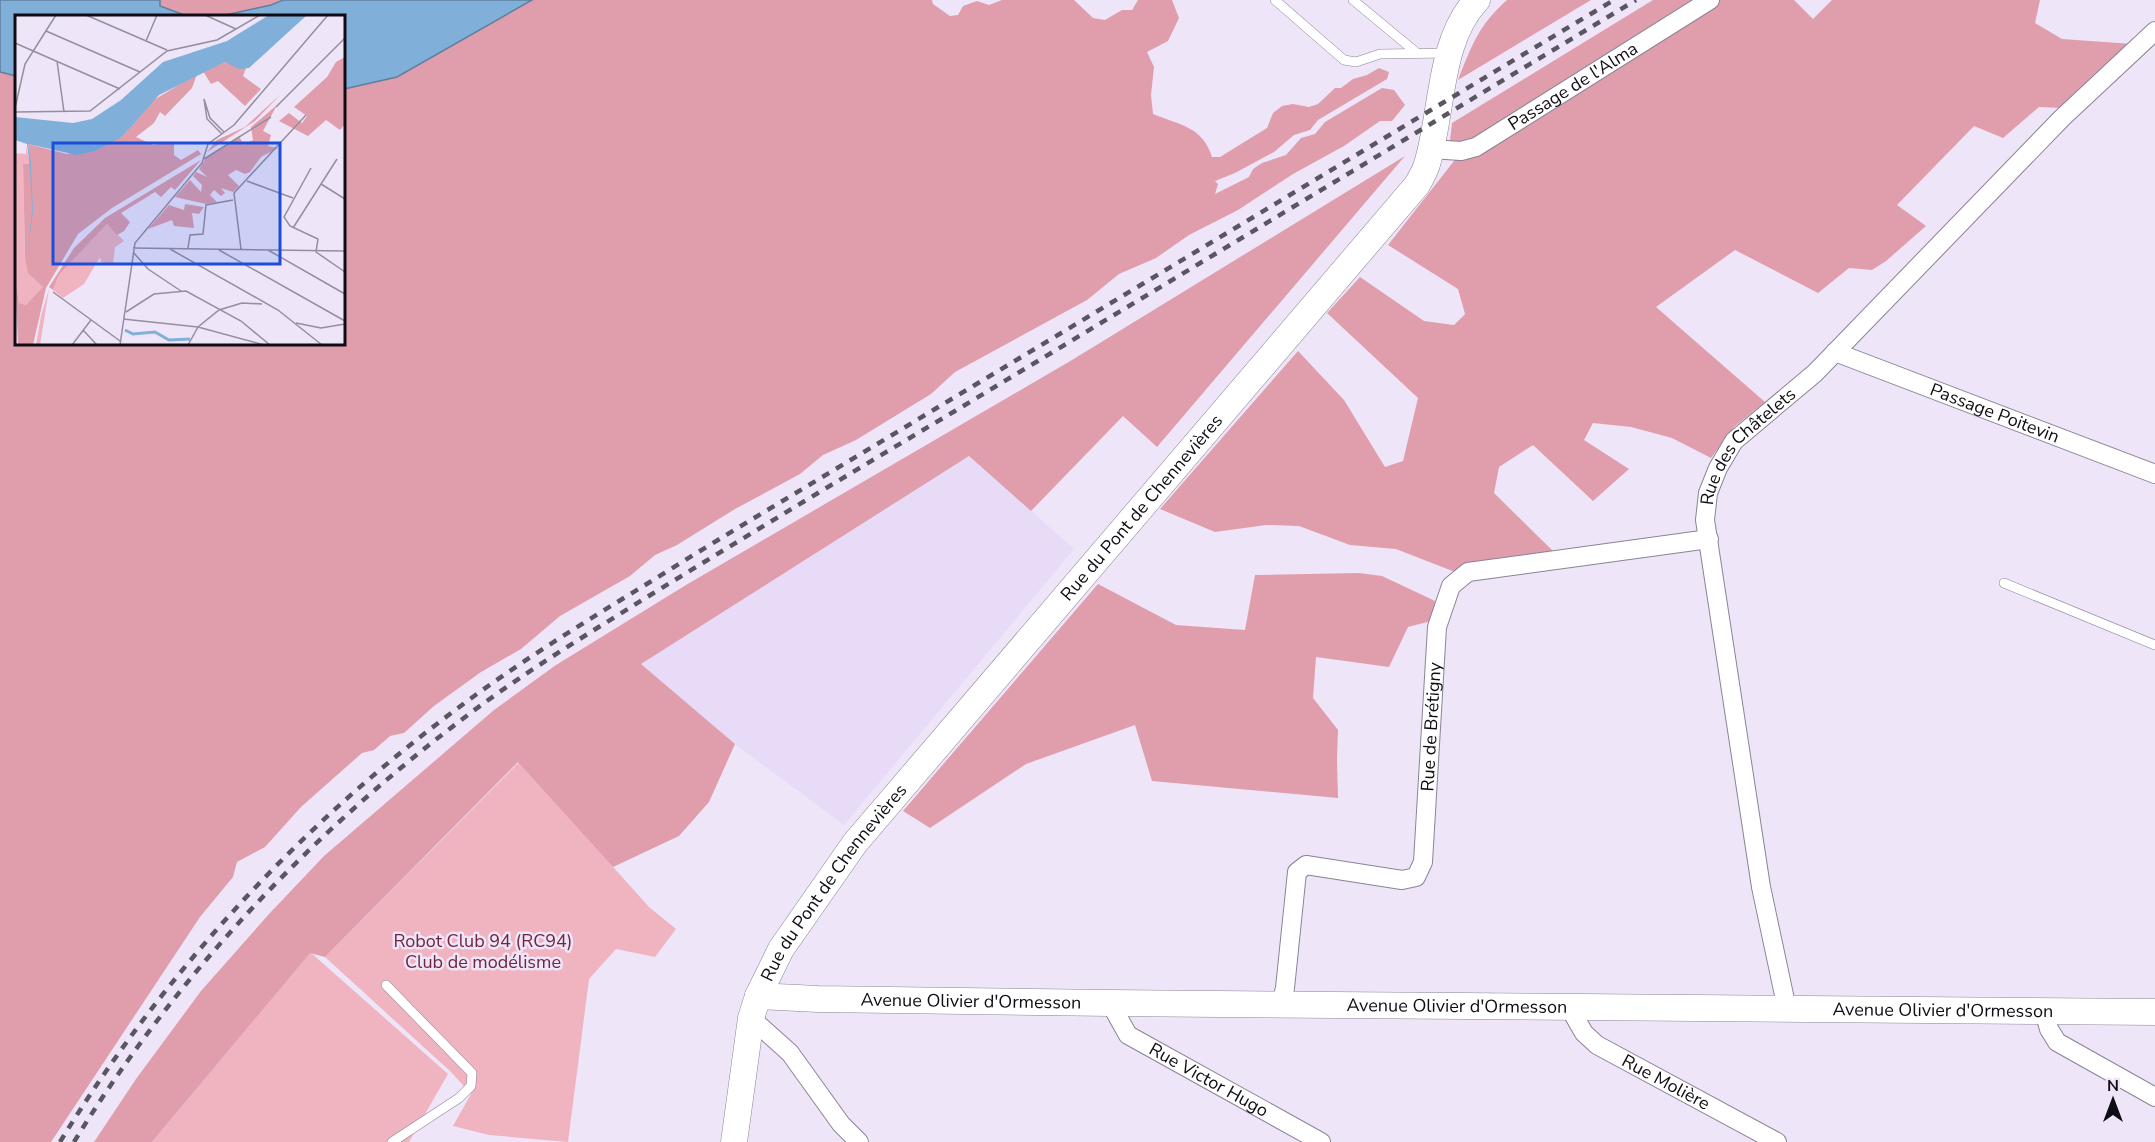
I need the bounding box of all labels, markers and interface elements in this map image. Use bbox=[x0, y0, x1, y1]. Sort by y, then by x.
inset map bbox=[15, 15, 345, 345]
street label: Passage de l'Alma bbox=[1503, 36, 1642, 136]
street label: Passage Poitevin bbox=[1927, 377, 2063, 448]
street label: Rue des Châtelets bbox=[1695, 382, 1801, 506]
street label: Rue du Pont de Chennevières bbox=[1055, 409, 1228, 606]
street label: Rue de Brétigny bbox=[1415, 661, 1447, 792]
street label: Rue du Pont de Chennevières bbox=[755, 779, 912, 985]
park label: Robot Club 94 (RC94) Club de modélisme bbox=[393, 929, 573, 974]
street label: Avenue Olivier d'Ormesson bbox=[860, 988, 1081, 1015]
street label: Avenue Olivier d'Ormesson bbox=[1346, 993, 1567, 1019]
street label: Avenue Olivier d'Ormesson bbox=[1832, 997, 2053, 1023]
street label: Rue Victor Hugo bbox=[1145, 1037, 1273, 1122]
street label: Rue Molière bbox=[1618, 1049, 1714, 1116]
north arrow bbox=[2083, 1070, 2143, 1130]
text: N bbox=[2107, 1075, 2119, 1097]

